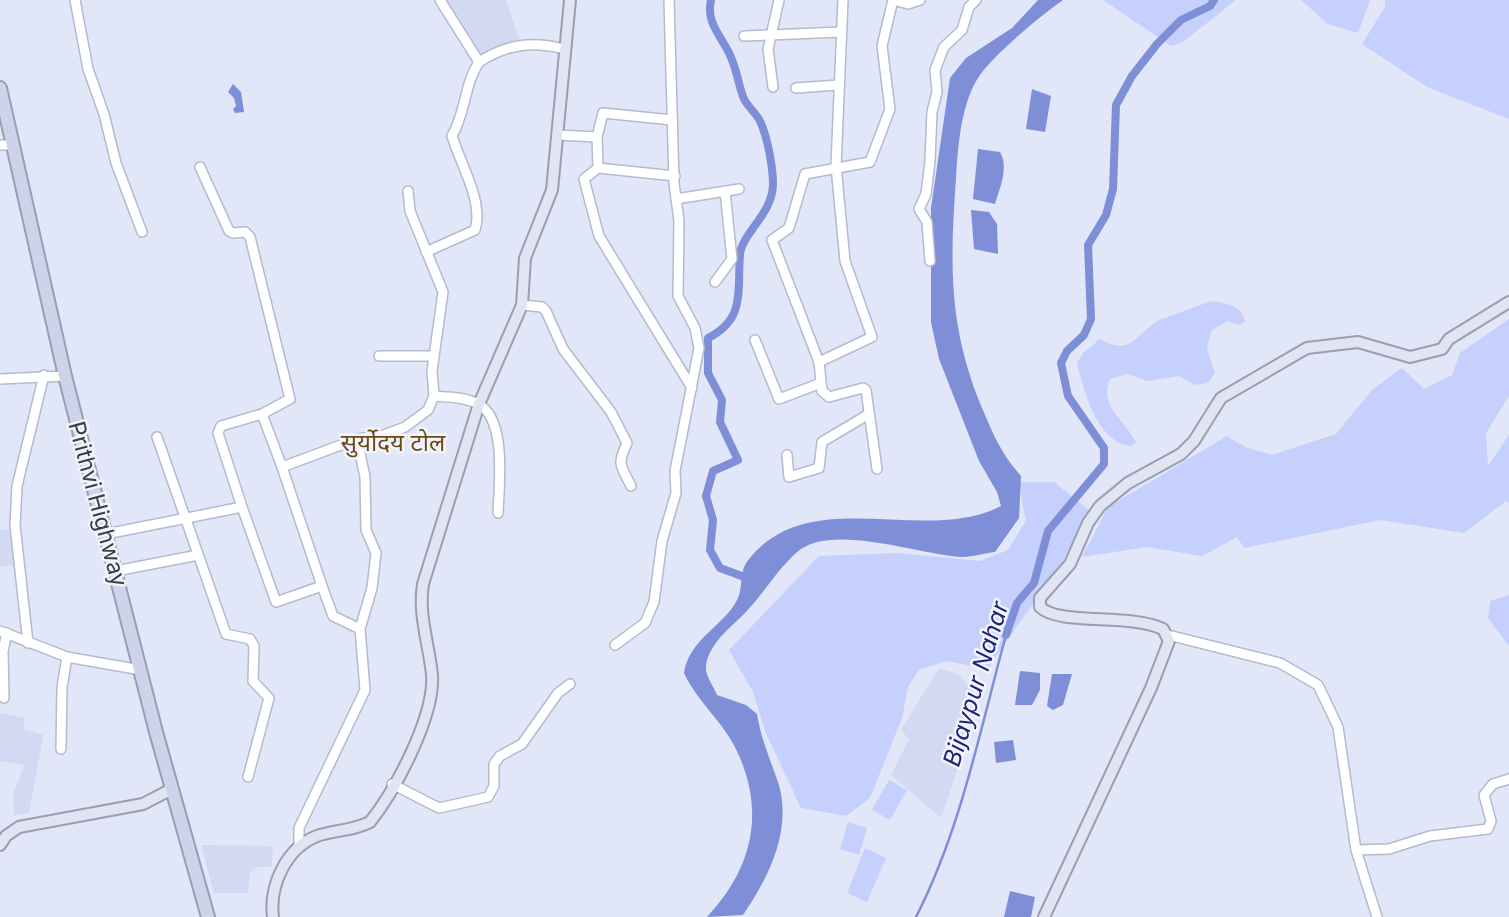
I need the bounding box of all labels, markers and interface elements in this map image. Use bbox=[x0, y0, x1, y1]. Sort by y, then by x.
street label: Prithvi Highway bbox=[63, 418, 134, 590]
district label: सुर्योदय टोल bbox=[341, 428, 446, 458]
water label: Bijaypur Nahar bbox=[937, 597, 1015, 770]

